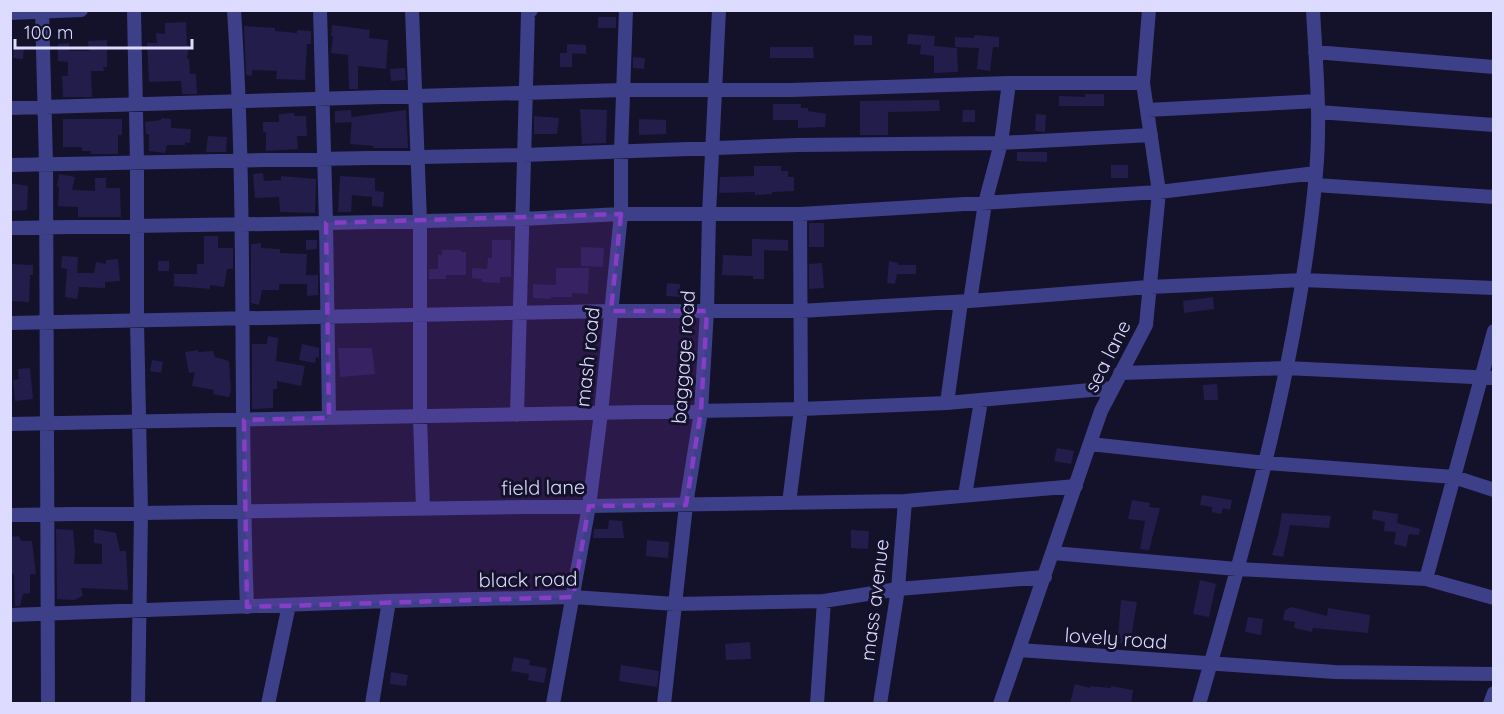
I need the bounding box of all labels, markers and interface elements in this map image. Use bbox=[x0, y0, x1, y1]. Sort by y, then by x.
scale bar bbox=[15, 12, 192, 50]
text: 100 m bbox=[24, 21, 73, 44]
street label: baggage road bbox=[666, 289, 700, 425]
street label: mash road bbox=[569, 306, 605, 408]
street label: sea lane bbox=[1078, 316, 1136, 396]
street label: field lane bbox=[501, 474, 585, 500]
street label: mass avenue bbox=[854, 538, 894, 662]
street label: black road bbox=[478, 566, 578, 592]
street label: lovely road bbox=[1064, 622, 1168, 654]

